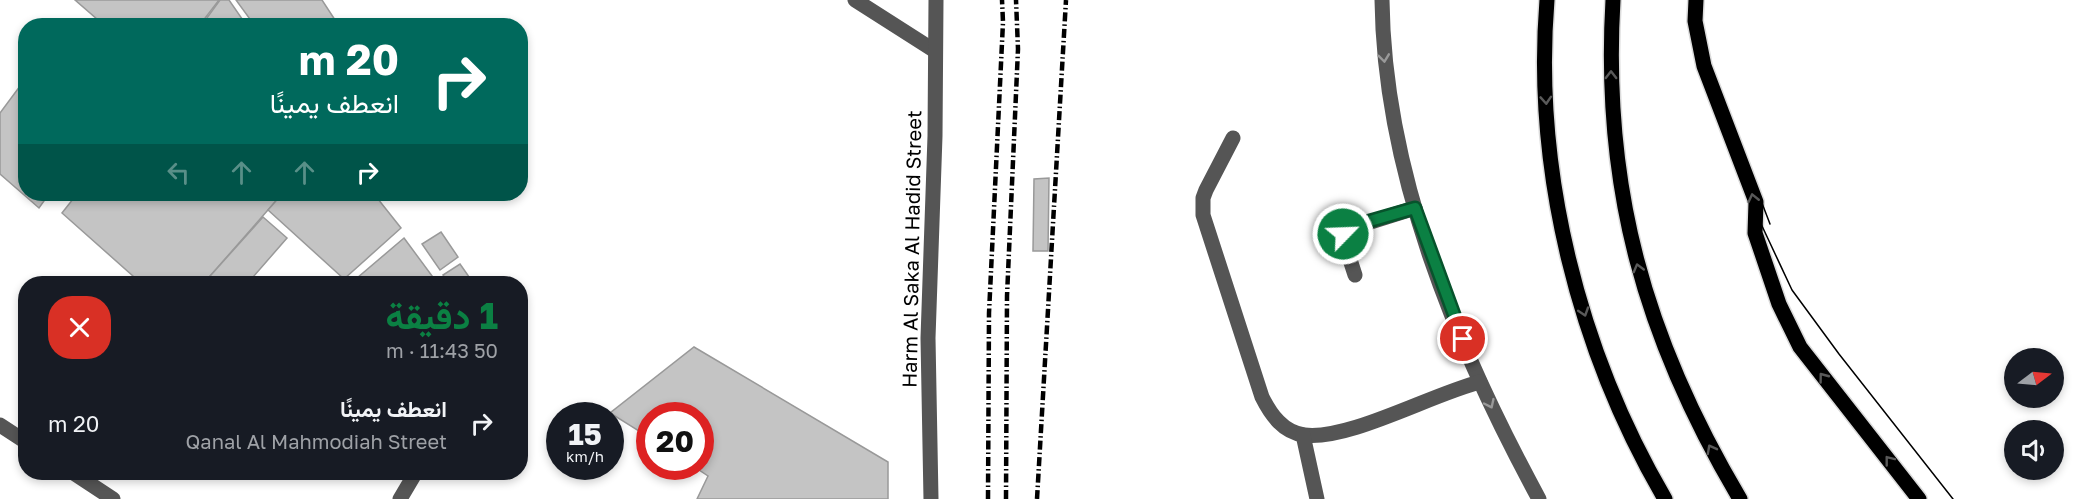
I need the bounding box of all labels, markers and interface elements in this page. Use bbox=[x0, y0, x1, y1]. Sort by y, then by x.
text: 20 m bbox=[299, 34, 399, 84]
icon: right bbox=[420, 42, 498, 120]
one-way arrow bbox=[1378, 54, 1390, 63]
one-way arrow bbox=[1605, 71, 1617, 80]
text: انعطف يمينًا bbox=[270, 87, 399, 119]
one-way arrow bbox=[1540, 96, 1553, 105]
street label: Harm Al Saka Al Hadid Street bbox=[897, 110, 925, 388]
icon: left bbox=[162, 156, 195, 189]
icon: ahead bbox=[225, 156, 258, 189]
icon: ahead bbox=[288, 156, 321, 189]
icon: right bbox=[351, 156, 384, 189]
one-way arrow bbox=[1747, 193, 1760, 203]
position arrow bbox=[1311, 202, 1375, 266]
one-way arrow bbox=[1633, 263, 1645, 274]
text: 1 دقيقة bbox=[386, 294, 498, 337]
button: close bbox=[48, 296, 111, 359]
one-way arrow bbox=[1577, 306, 1590, 317]
pin bbox=[1437, 313, 1488, 364]
icon: arrive bbox=[1446, 322, 1479, 355]
text: 50 m · 11:43 bbox=[386, 338, 498, 362]
north arrow bbox=[2004, 348, 2064, 408]
map controls bbox=[2004, 348, 2064, 480]
one-way arrow bbox=[1819, 372, 1830, 383]
text: انعطف يمينًا bbox=[340, 395, 447, 422]
one-way arrow bbox=[1483, 397, 1495, 408]
speed limit sign: 20 bbox=[636, 402, 714, 480]
icon: right bbox=[465, 407, 498, 440]
text: 20 m bbox=[48, 410, 99, 437]
text: 15 bbox=[568, 416, 602, 452]
button: sound bbox=[2004, 420, 2064, 480]
text: Qanal Al Mahmodiah Street bbox=[186, 429, 447, 453]
one-way arrow bbox=[1707, 444, 1718, 455]
text: km/h bbox=[566, 447, 604, 465]
one-way arrow bbox=[1886, 456, 1897, 467]

